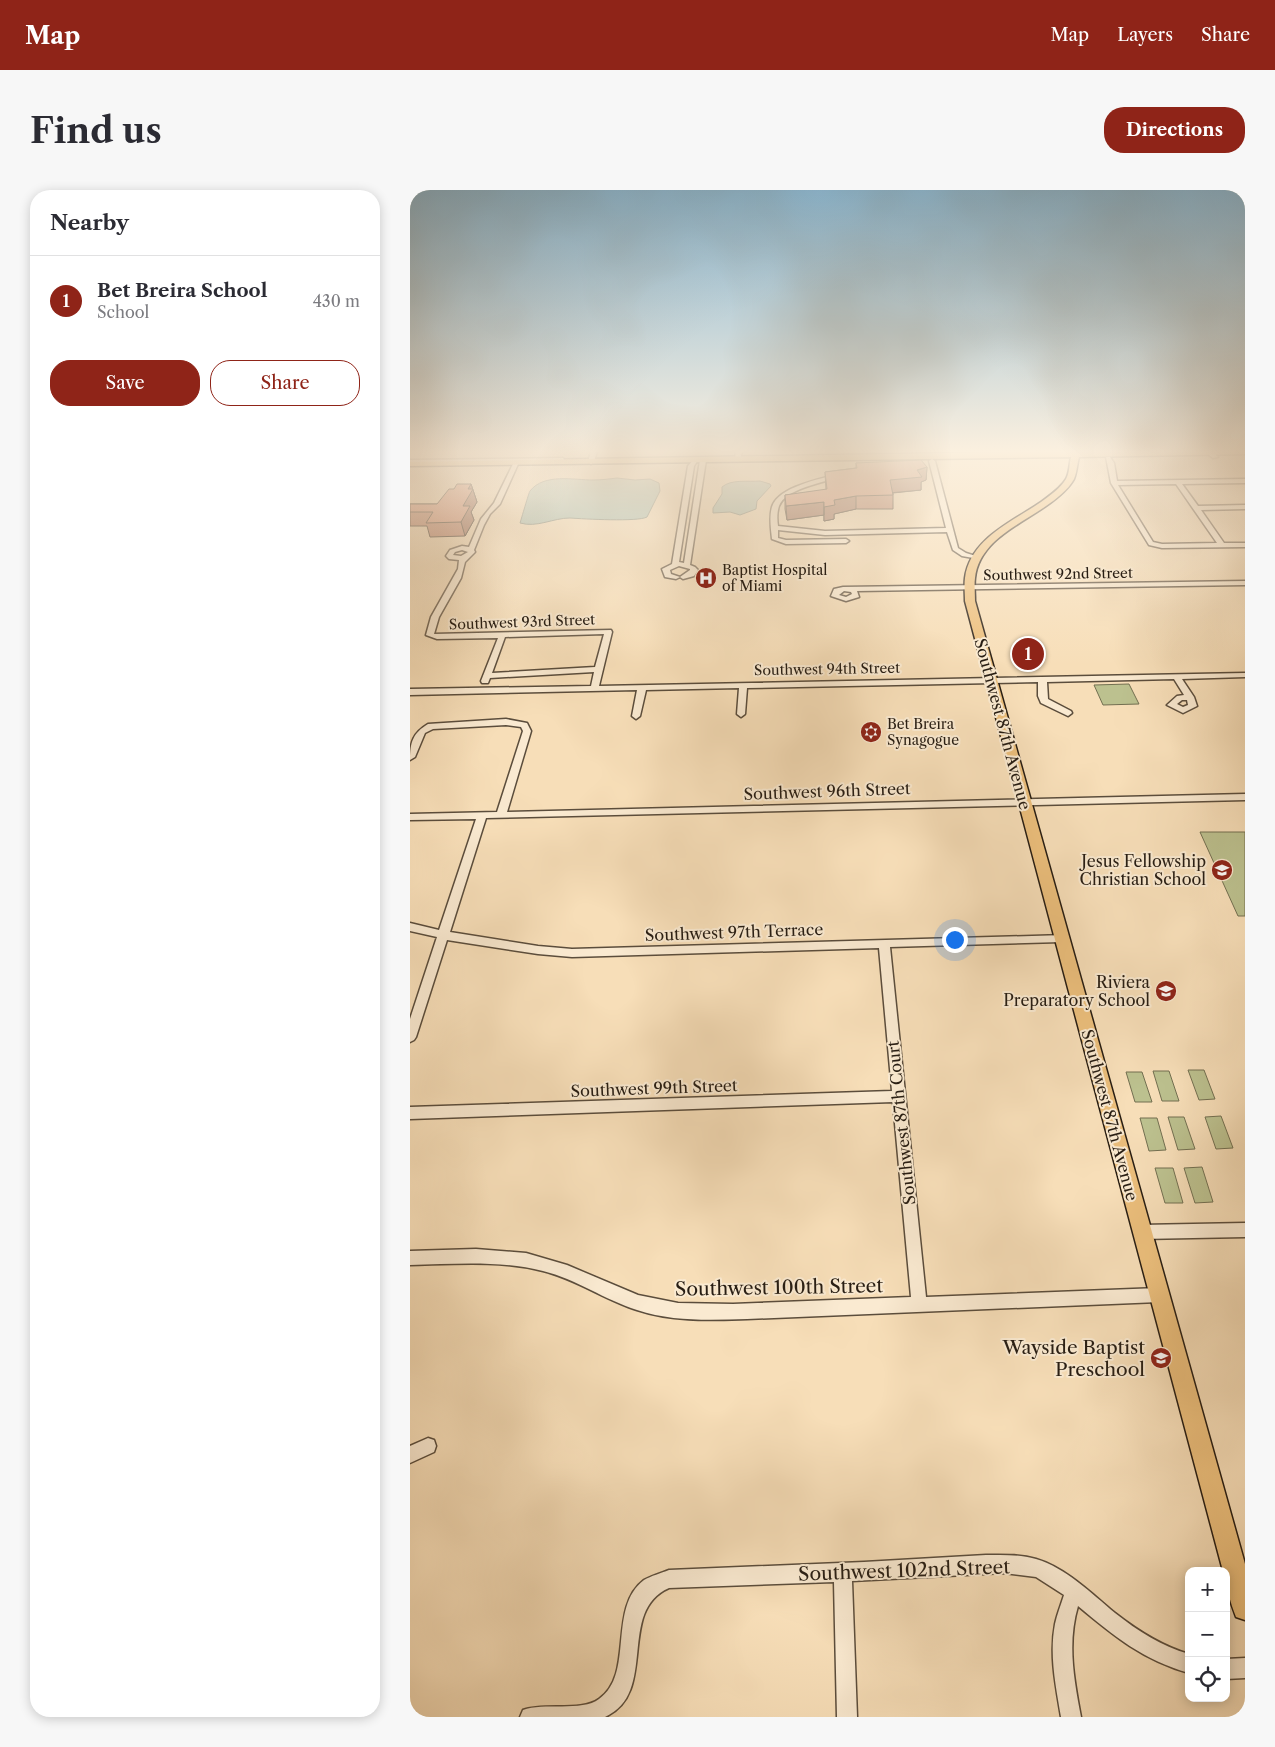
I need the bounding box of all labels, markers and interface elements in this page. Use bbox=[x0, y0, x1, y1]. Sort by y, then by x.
text: Map bbox=[25, 21, 80, 50]
text: Map bbox=[1051, 24, 1089, 46]
text: Layers bbox=[1117, 24, 1173, 46]
text: Share bbox=[1201, 24, 1250, 46]
button: Directions bbox=[1104, 107, 1245, 153]
text: Find us bbox=[30, 109, 162, 152]
text: Nearby bbox=[50, 210, 129, 235]
text: Bet Breira School bbox=[97, 279, 267, 302]
text: 1 bbox=[62, 291, 70, 311]
text: 430 m bbox=[313, 291, 360, 311]
text: School bbox=[97, 302, 149, 322]
button: Save bbox=[50, 360, 200, 406]
button: Share bbox=[210, 360, 360, 406]
place label: Baptist Hospital of Miami bbox=[722, 561, 827, 595]
street label: Southwest 92nd Street bbox=[983, 564, 1133, 584]
hospital icon: Baptist Hospital of Miami bbox=[694, 566, 718, 590]
street label: Southwest 93rd Street bbox=[449, 610, 595, 634]
pin: 1 bbox=[1012, 635, 1044, 673]
street label: Southwest 87th Avenue bbox=[970, 636, 1036, 812]
street label: Southwest 94th Street bbox=[754, 659, 900, 679]
place label: Bet Breira Synagogue bbox=[887, 715, 959, 749]
synagogue icon: Bet Breira Synagogue bbox=[859, 720, 883, 744]
street label: Southwest 96th Street bbox=[743, 778, 911, 804]
place label: Jesus Fellowship Christian School bbox=[1078, 851, 1206, 889]
school or university icon: Jesus Fellowship Christian School bbox=[1210, 858, 1234, 882]
street label: Southwest 97th Terrace bbox=[644, 919, 824, 945]
your location bbox=[942, 927, 968, 953]
place label: Riviera Preparatory School bbox=[1003, 972, 1151, 1010]
school or university icon: Riviera Preparatory School bbox=[1154, 979, 1178, 1003]
street label: Southwest 87th Avenue bbox=[1077, 1027, 1143, 1203]
street label: Southwest 87th Court bbox=[882, 1040, 920, 1206]
street label: Southwest 99th Street bbox=[570, 1075, 738, 1101]
street label: Southwest 100th Street bbox=[675, 1274, 884, 1301]
place label: Wayside Baptist Preschool bbox=[1001, 1336, 1145, 1381]
school or university icon: Wayside Baptist Preschool bbox=[1149, 1346, 1173, 1370]
street label: Southwest 102nd Street bbox=[798, 1555, 1011, 1586]
map controls bbox=[1185, 1567, 1230, 1702]
button: + bbox=[1185, 1567, 1230, 1612]
button: − bbox=[1185, 1612, 1230, 1657]
button: locate bbox=[1185, 1657, 1230, 1702]

